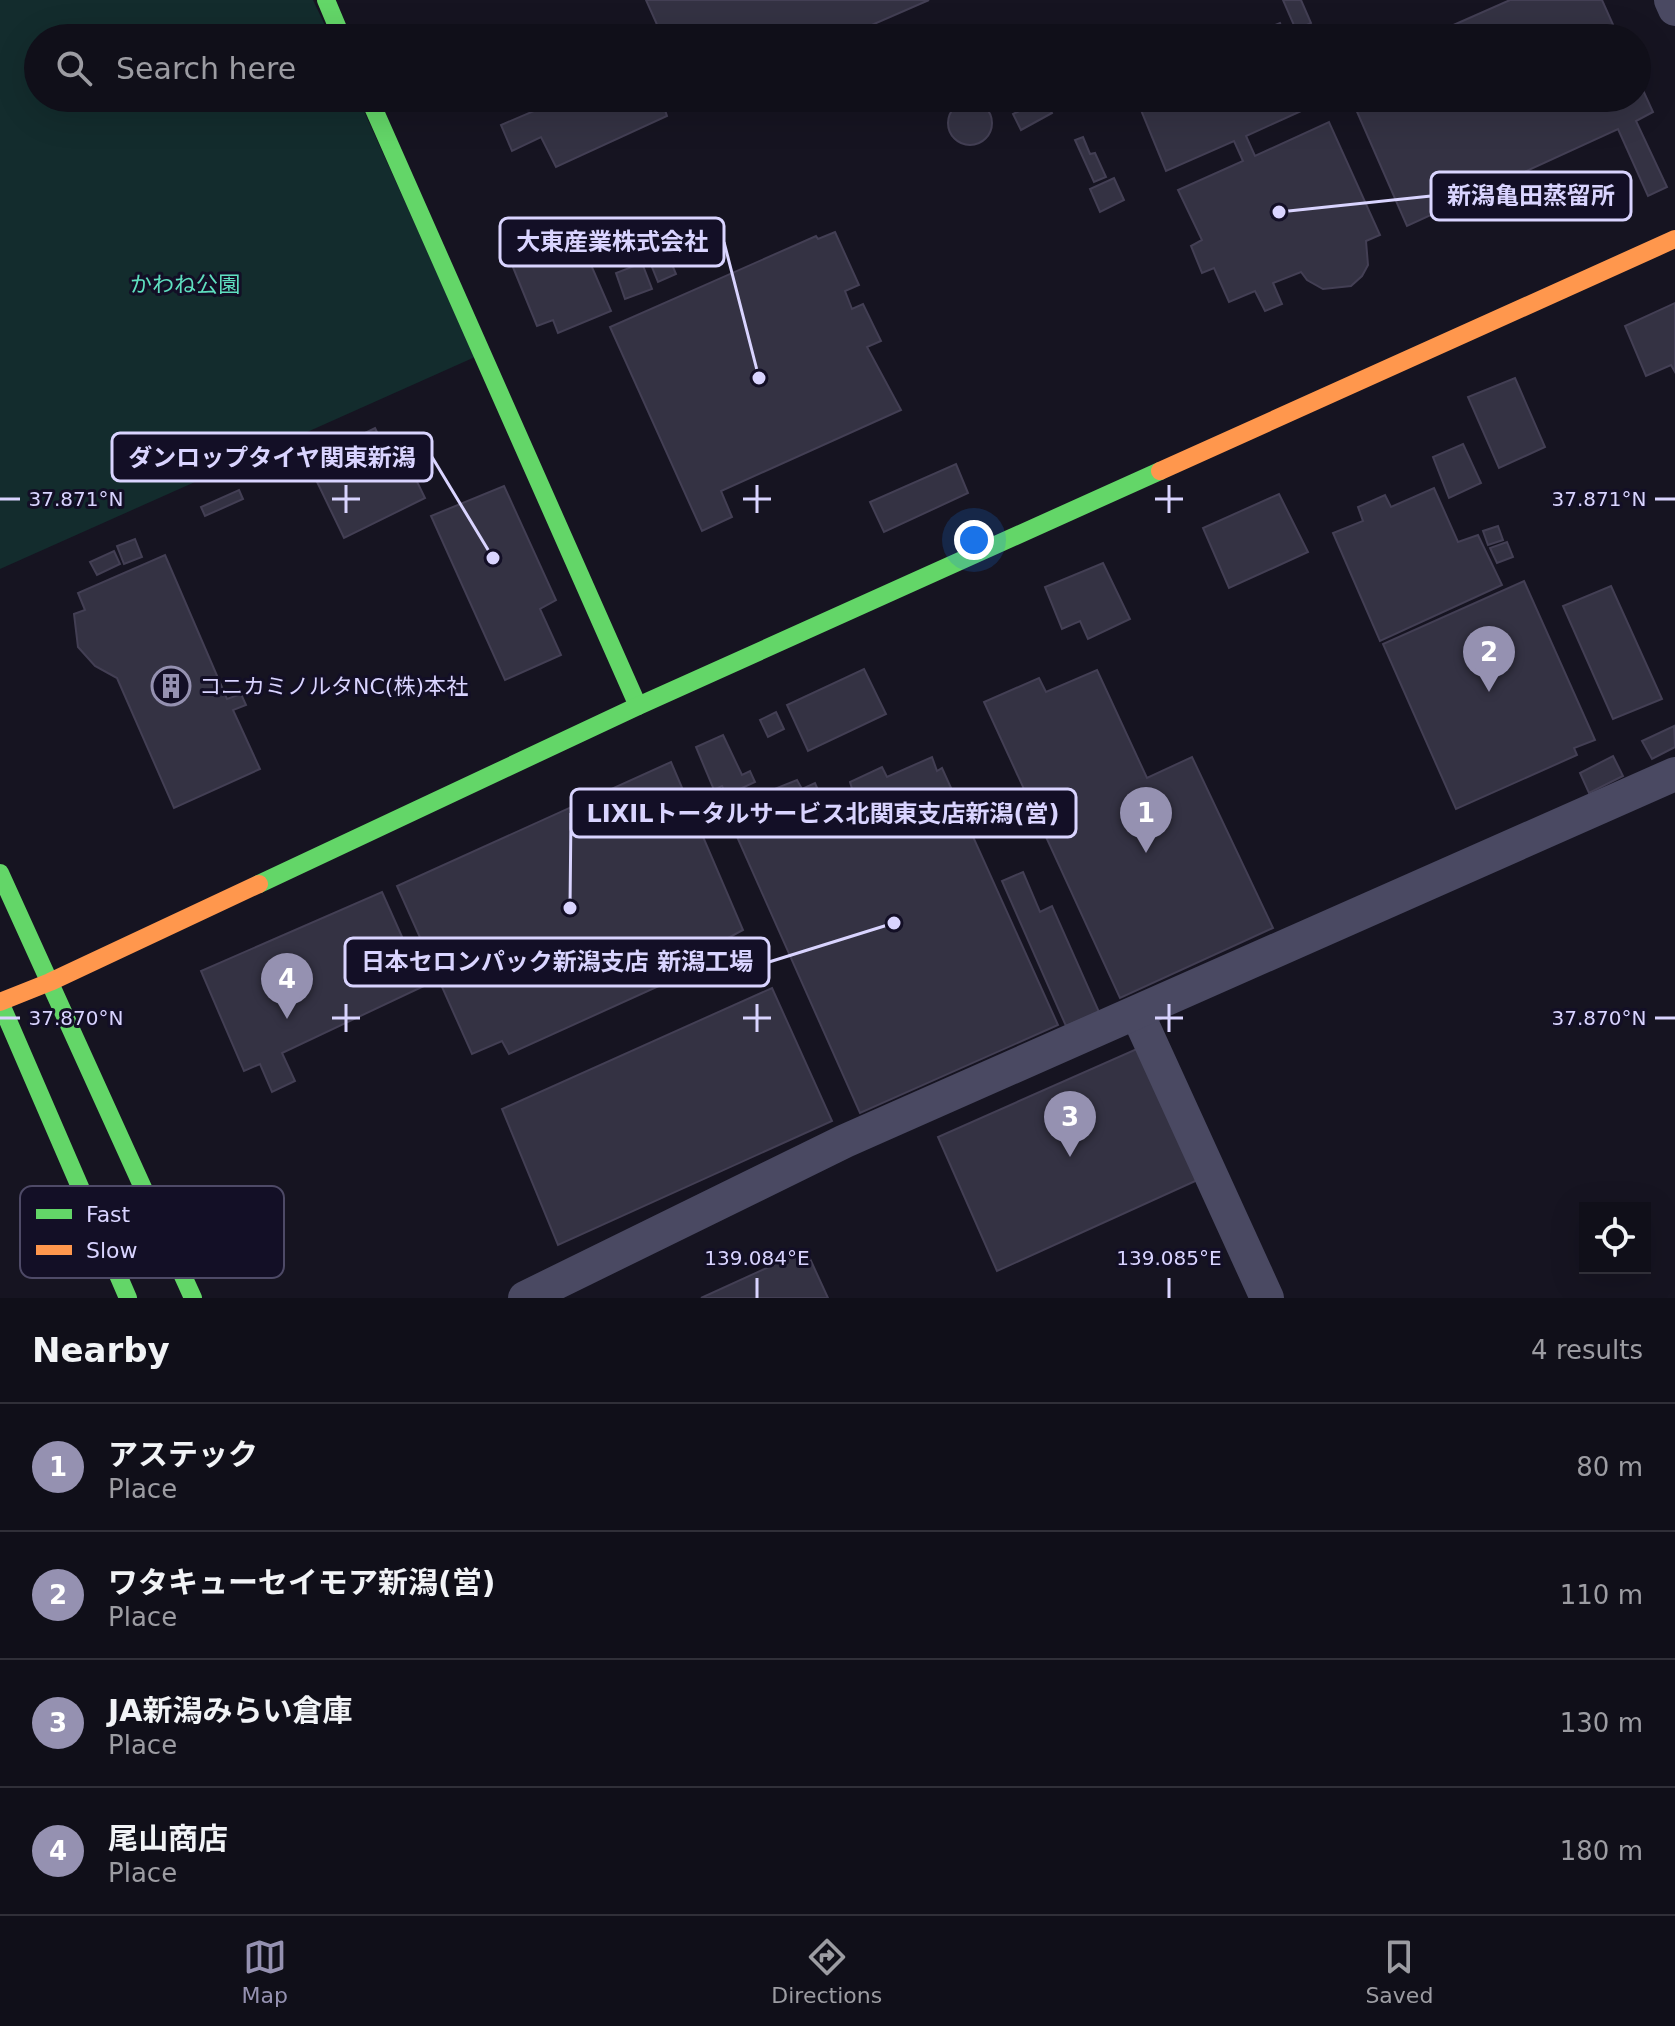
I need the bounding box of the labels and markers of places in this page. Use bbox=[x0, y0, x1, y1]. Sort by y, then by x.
callout: 新潟亀田蒸留所 bbox=[1431, 172, 1631, 220]
callout: 大東産業株式会社 bbox=[500, 218, 724, 266]
callout: ダンロップタイヤ関東新潟 bbox=[112, 433, 432, 481]
pin: 2 bbox=[1463, 626, 1515, 692]
building icon: コニカミノルタNC(株)本社 bbox=[150, 665, 192, 707]
place label: コニカミノルタNC(株)本社 bbox=[199, 674, 468, 699]
pin: 1 bbox=[1120, 787, 1172, 853]
callout: LIXILトータルサービス北関東支店新潟(営) bbox=[571, 789, 1076, 837]
callout: 日本セロンパック新潟支店 新潟工場 bbox=[345, 938, 769, 986]
pin: 4 bbox=[261, 953, 313, 1019]
pin: 3 bbox=[1044, 1091, 1096, 1157]

